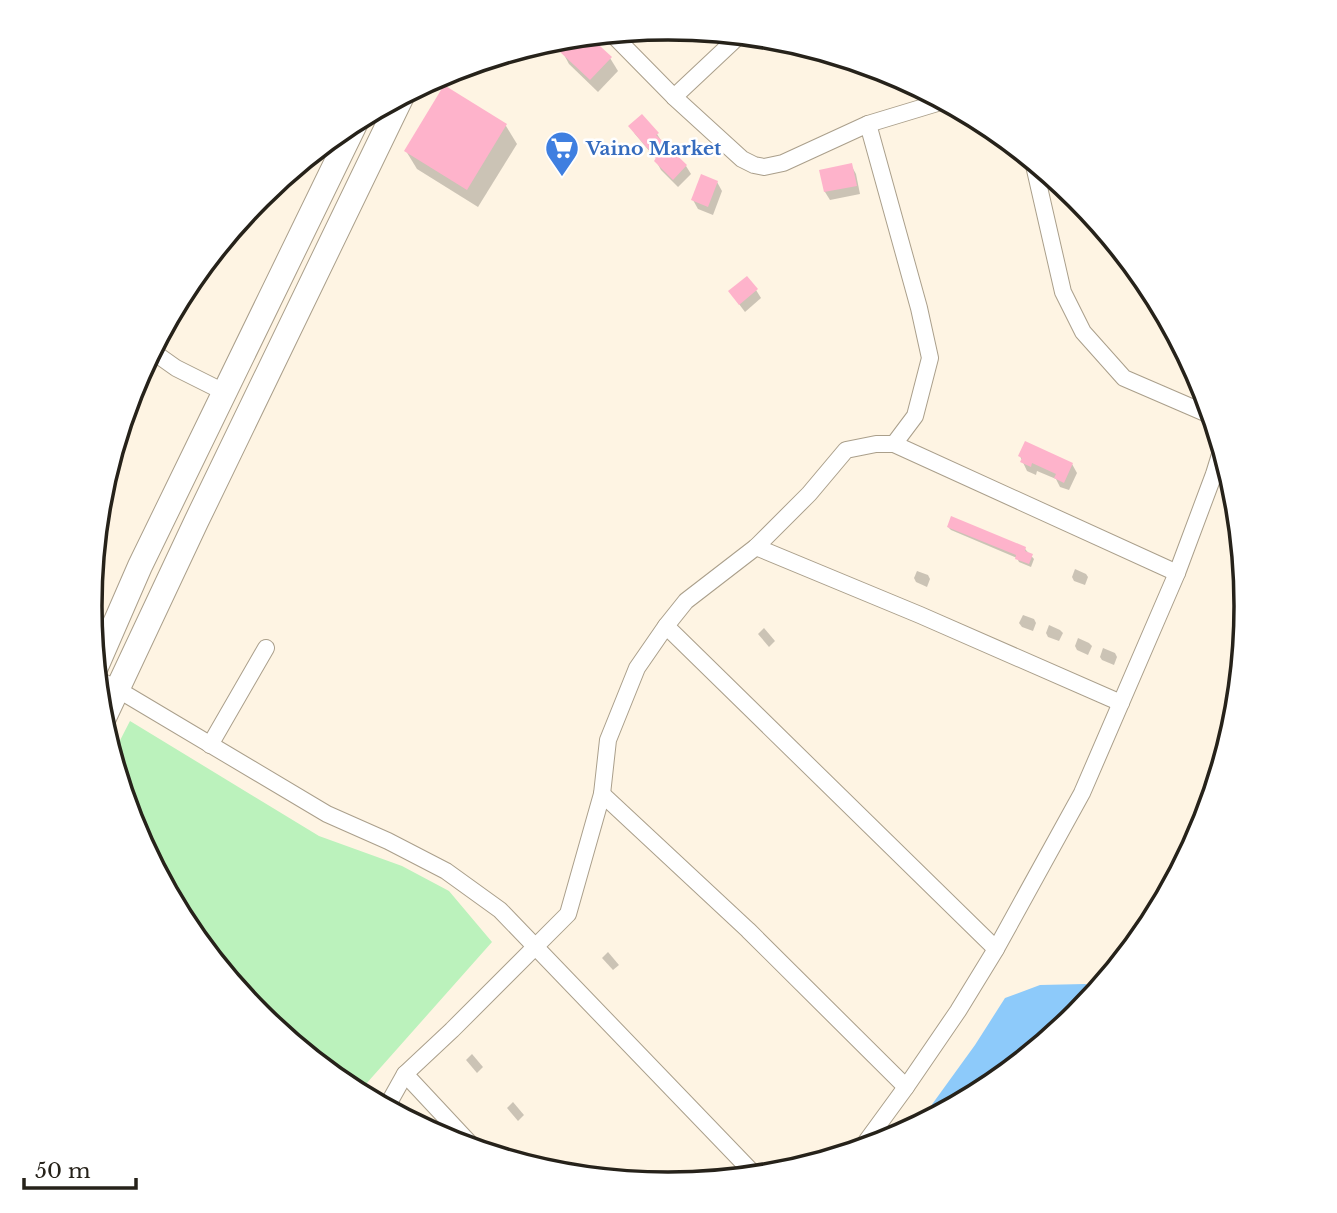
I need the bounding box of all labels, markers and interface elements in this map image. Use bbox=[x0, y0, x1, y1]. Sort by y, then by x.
supermarket icon: Vaino Market bbox=[543, 129, 581, 178]
place label: Vaino Market bbox=[585, 137, 722, 160]
scale bar bbox=[24, 1146, 136, 1190]
text: 50 m bbox=[35, 1158, 91, 1184]

